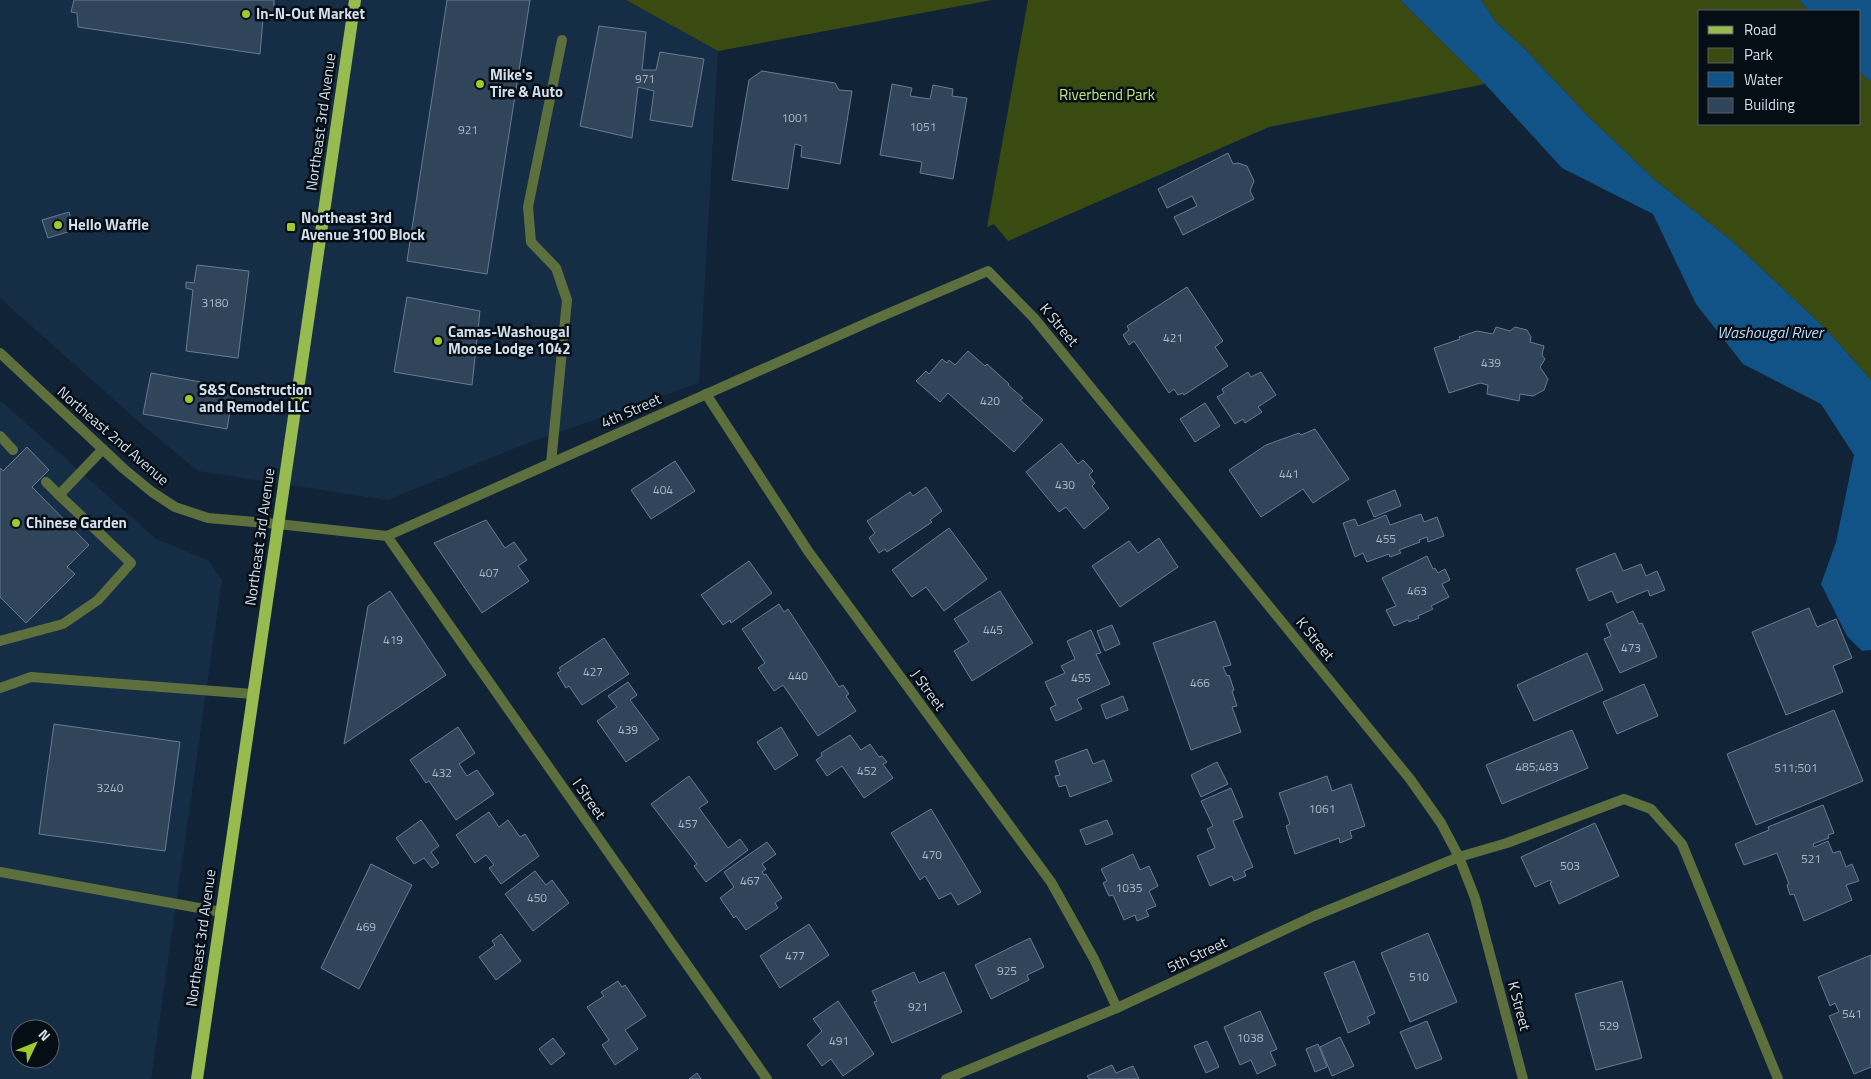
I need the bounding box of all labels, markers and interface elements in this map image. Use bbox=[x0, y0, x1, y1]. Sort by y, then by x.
place label: In-N-Out Market bbox=[256, 2, 365, 25]
marker: In-N-Out Market bbox=[240, 8, 252, 20]
legend bbox=[1698, 10, 1861, 125]
text: Road bbox=[1744, 18, 1776, 41]
text: Park bbox=[1744, 43, 1773, 66]
street label: Northeast 3rd Avenue bbox=[299, 52, 342, 192]
place label: Mike's Tire & Auto bbox=[490, 63, 563, 103]
text: Water bbox=[1744, 68, 1783, 91]
house number: 971 bbox=[635, 69, 655, 88]
marker: Mike's Tire & Auto bbox=[474, 78, 486, 90]
park label: Riverbend Park bbox=[1059, 83, 1155, 106]
text: Building bbox=[1744, 93, 1795, 116]
house number: 1001 bbox=[782, 108, 808, 127]
house number: 1051 bbox=[910, 117, 936, 136]
house number: 921 bbox=[458, 120, 478, 139]
place label: Northeast 3rd Avenue 3100 Block bbox=[301, 206, 425, 246]
place label: Hello Waffle bbox=[68, 213, 149, 236]
marker: Hello Waffle bbox=[52, 219, 64, 231]
marker: Northeast 3rd Avenue 3100 Block bbox=[285, 221, 297, 233]
house number: 3180 bbox=[202, 293, 229, 312]
street label: K Street bbox=[1034, 298, 1085, 352]
place label: Camas-Washougal Moose Lodge 1042 bbox=[448, 320, 571, 360]
water label: Washougal River bbox=[1717, 320, 1825, 344]
house number: 421 bbox=[1163, 328, 1183, 347]
marker: Camas-Washougal Moose Lodge 1042 bbox=[432, 335, 444, 347]
house number: 439 bbox=[1481, 353, 1501, 372]
place label: S&S Construction and Remodel LLC bbox=[199, 378, 312, 418]
street label: Northeast 2nd Avenue bbox=[52, 380, 174, 491]
street label: 4th Street bbox=[597, 387, 665, 434]
house number: 420 bbox=[980, 391, 1000, 410]
marker: S&S Construction and Remodel LLC bbox=[183, 393, 195, 405]
house number: 441 bbox=[1279, 464, 1299, 483]
street label: Northeast 3rd Avenue bbox=[238, 467, 281, 607]
house number: 430 bbox=[1055, 475, 1075, 494]
house number: 404 bbox=[653, 480, 673, 499]
place label: Chinese Garden bbox=[26, 511, 127, 534]
marker: Chinese Garden bbox=[10, 517, 22, 529]
house number: 455 bbox=[1376, 529, 1396, 548]
house number: 407 bbox=[479, 563, 499, 582]
house number: 463 bbox=[1407, 581, 1427, 600]
street label: K Street bbox=[1291, 612, 1341, 666]
house number: 445 bbox=[983, 620, 1003, 639]
house number: 419 bbox=[383, 630, 403, 649]
house number: 473 bbox=[1621, 638, 1641, 657]
house number: 427 bbox=[583, 662, 603, 681]
street label: J Street bbox=[905, 664, 952, 716]
house number: 440 bbox=[788, 666, 808, 685]
house number: 455 bbox=[1071, 668, 1091, 687]
house number: 466 bbox=[1190, 673, 1210, 692]
house number: 439 bbox=[618, 720, 638, 739]
house number: 485;483 bbox=[1515, 757, 1559, 776]
house number: 511;501 bbox=[1774, 758, 1818, 777]
house number: 452 bbox=[857, 761, 877, 780]
house number: 432 bbox=[432, 763, 452, 782]
street label: I Street bbox=[567, 773, 612, 825]
house number: 3240 bbox=[97, 778, 124, 797]
house number: 1061 bbox=[1309, 799, 1335, 818]
house number: 457 bbox=[678, 814, 698, 833]
house number: 470 bbox=[922, 845, 942, 864]
house number: 521 bbox=[1801, 849, 1821, 868]
house number: 503 bbox=[1560, 856, 1580, 875]
street label: Northeast 3rd Avenue bbox=[179, 868, 222, 1008]
house number: 467 bbox=[740, 871, 760, 890]
house number: 1035 bbox=[1116, 878, 1143, 897]
house number: 450 bbox=[527, 888, 547, 907]
house number: 469 bbox=[356, 917, 376, 936]
street label: 5th Street bbox=[1163, 930, 1231, 978]
house number: 477 bbox=[785, 946, 805, 965]
house number: 925 bbox=[997, 961, 1017, 980]
house number: 510 bbox=[1409, 967, 1429, 986]
street label: K Street bbox=[1502, 978, 1537, 1034]
house number: 921 bbox=[908, 997, 928, 1016]
house number: 541 bbox=[1842, 1004, 1862, 1023]
house number: 529 bbox=[1599, 1016, 1619, 1035]
north arrow bbox=[10, 1019, 60, 1069]
text: N bbox=[34, 1024, 56, 1046]
house number: 1038 bbox=[1237, 1028, 1264, 1047]
house number: 491 bbox=[829, 1031, 849, 1050]

